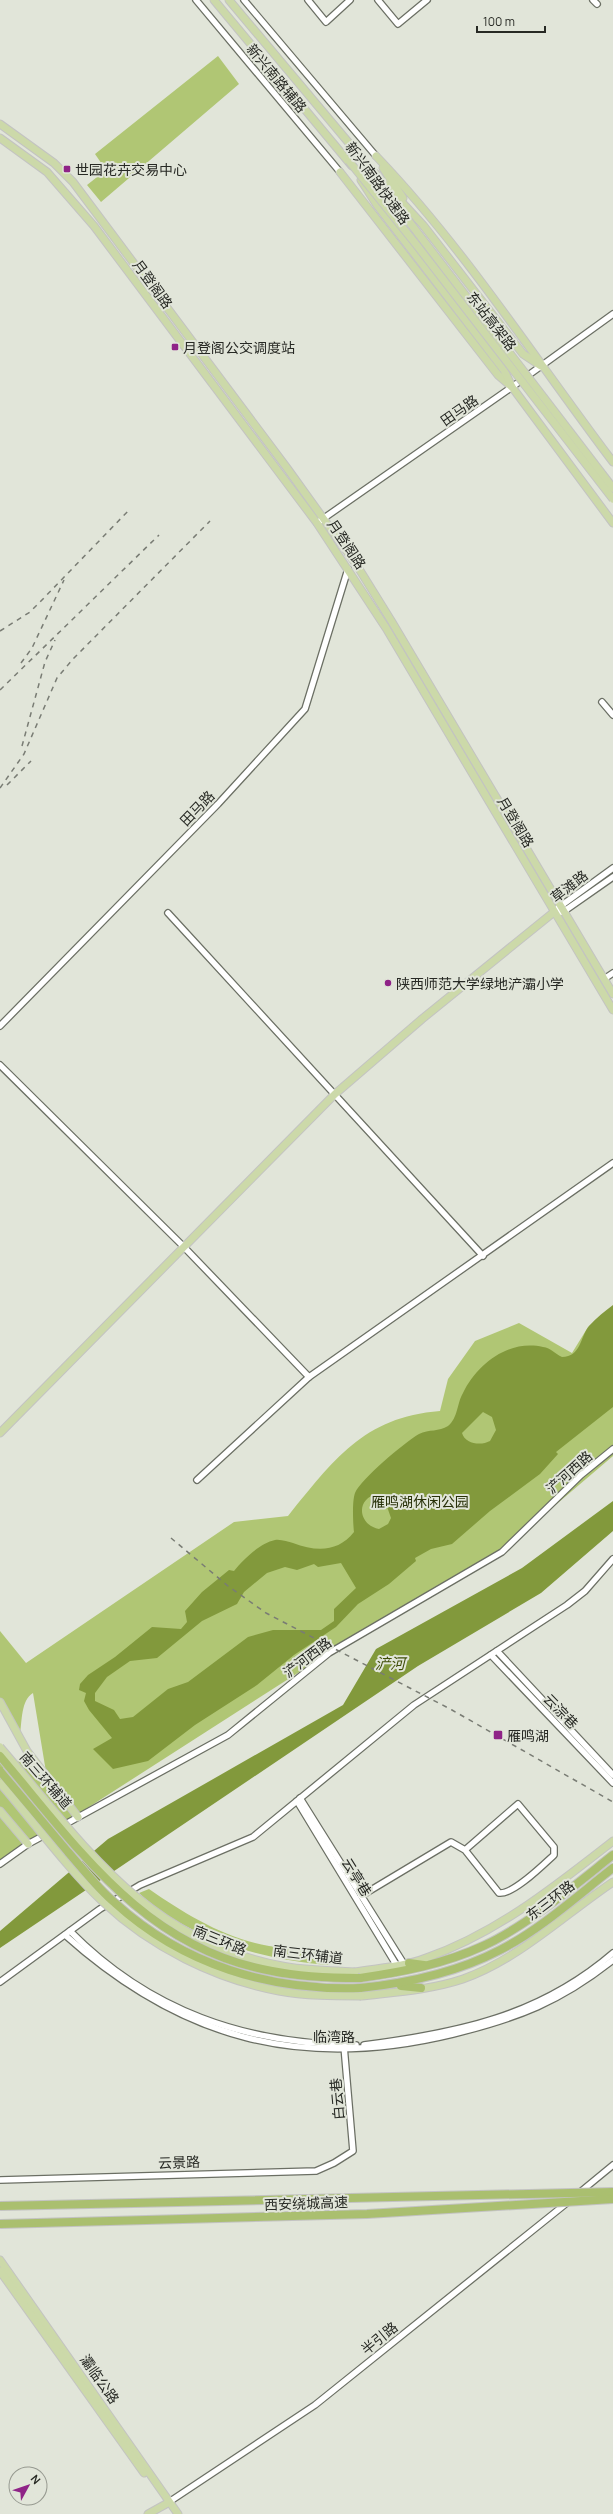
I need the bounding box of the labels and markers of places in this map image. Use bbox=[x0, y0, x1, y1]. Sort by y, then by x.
place label: 世园花卉交易中心 bbox=[75, 160, 187, 179]
marker: 世园花卉交易中心 bbox=[62, 164, 72, 174]
place label: 月登阁公交调度站 bbox=[183, 338, 295, 357]
marker: 月登阁公交调度站 bbox=[170, 342, 180, 352]
place label: 陕西师范大学绿地浐灞小学 bbox=[396, 974, 564, 993]
marker: 陕西师范大学绿地浐灞小学 bbox=[383, 978, 393, 988]
place label: 雁鸣湖 bbox=[507, 1726, 549, 1745]
marker: 雁鸣湖 bbox=[492, 1729, 504, 1741]

